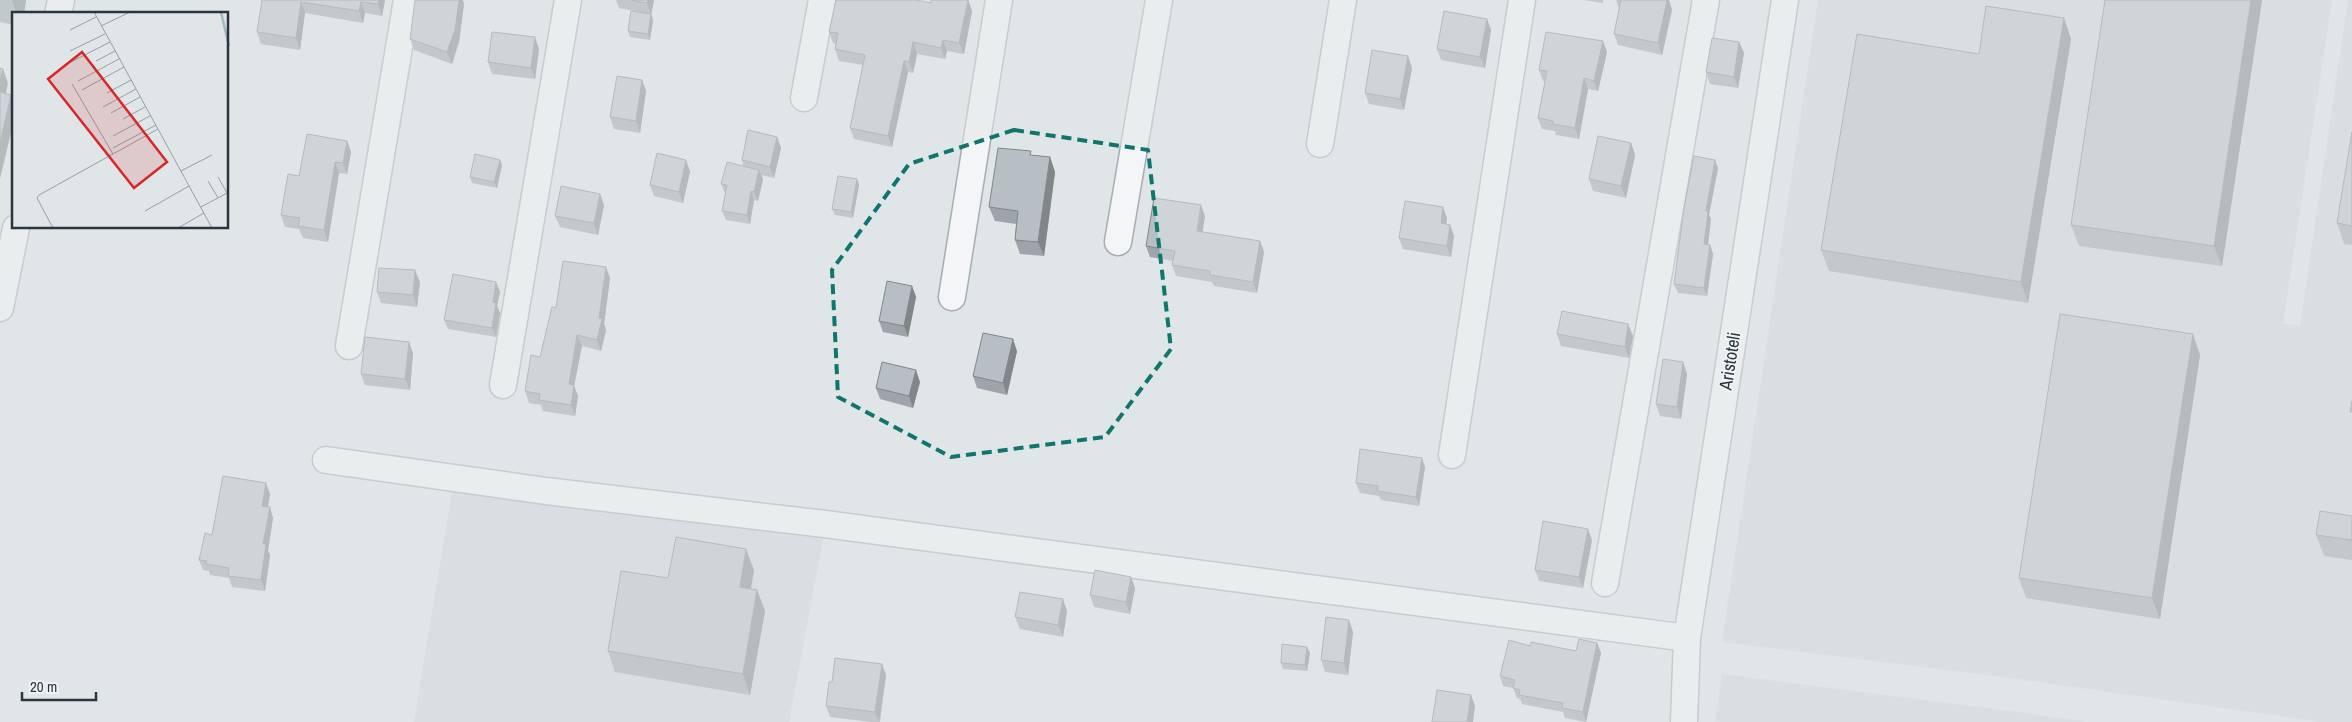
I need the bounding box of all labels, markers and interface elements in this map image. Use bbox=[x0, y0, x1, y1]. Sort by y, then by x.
inset map bbox=[12, 12, 229, 229]
street label: Aristoteli bbox=[1712, 330, 1746, 393]
scale bar bbox=[22, 670, 96, 702]
text: 20 m bbox=[30, 676, 57, 697]

